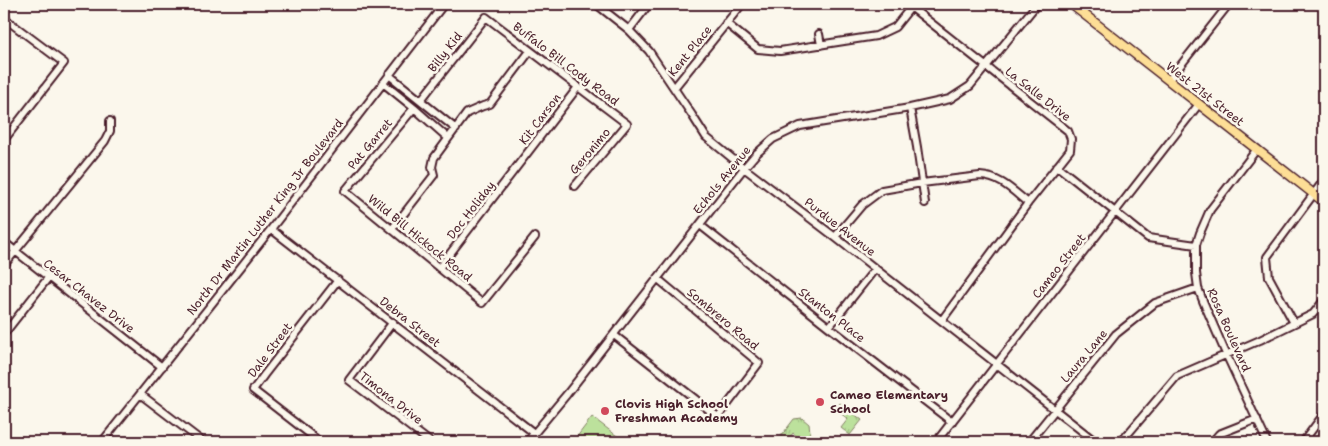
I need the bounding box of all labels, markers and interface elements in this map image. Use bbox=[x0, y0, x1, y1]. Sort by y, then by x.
street label: Buffalo Bill Cody Road bbox=[510, 19, 623, 109]
street label: Kent Place bbox=[665, 22, 716, 80]
street label: Billy Kid bbox=[424, 28, 466, 75]
street label: West 21st Street bbox=[1162, 58, 1248, 130]
street label: La Salle Drive bbox=[1002, 63, 1074, 125]
street label: Kit Carson bbox=[515, 90, 565, 148]
street label: North Dr Martin Luther King Jr Boulevard bbox=[183, 115, 347, 318]
street label: Pat Garret bbox=[344, 115, 396, 173]
street label: Geronimo bbox=[566, 124, 614, 178]
street label: Echols Avenue bbox=[689, 142, 755, 217]
street label: Doc Holiday bbox=[443, 178, 499, 242]
street label: Wild Bill Hickock Road bbox=[365, 191, 476, 285]
street label: Purdue Avenue bbox=[801, 194, 879, 260]
street label: Cameo Street bbox=[1029, 230, 1089, 302]
street label: Cesar Chavez Drive bbox=[40, 255, 138, 337]
street label: Sombrero Road bbox=[684, 284, 763, 354]
street label: Stanton Place bbox=[795, 284, 869, 346]
street label: Rosa Boulevard bbox=[1203, 286, 1255, 375]
street label: Debra Street bbox=[376, 293, 444, 351]
street label: Dale Street bbox=[244, 319, 296, 381]
street label: Laura Lane bbox=[1057, 326, 1111, 386]
street label: Timona Drive bbox=[356, 368, 426, 428]
place label: Cameo Elementary School bbox=[830, 387, 948, 417]
place label: Clovis High School Freshman Academy bbox=[615, 396, 738, 426]
marker: Cameo Elementary School bbox=[814, 396, 826, 408]
marker: Clovis High School Freshman Academy bbox=[599, 405, 611, 417]

